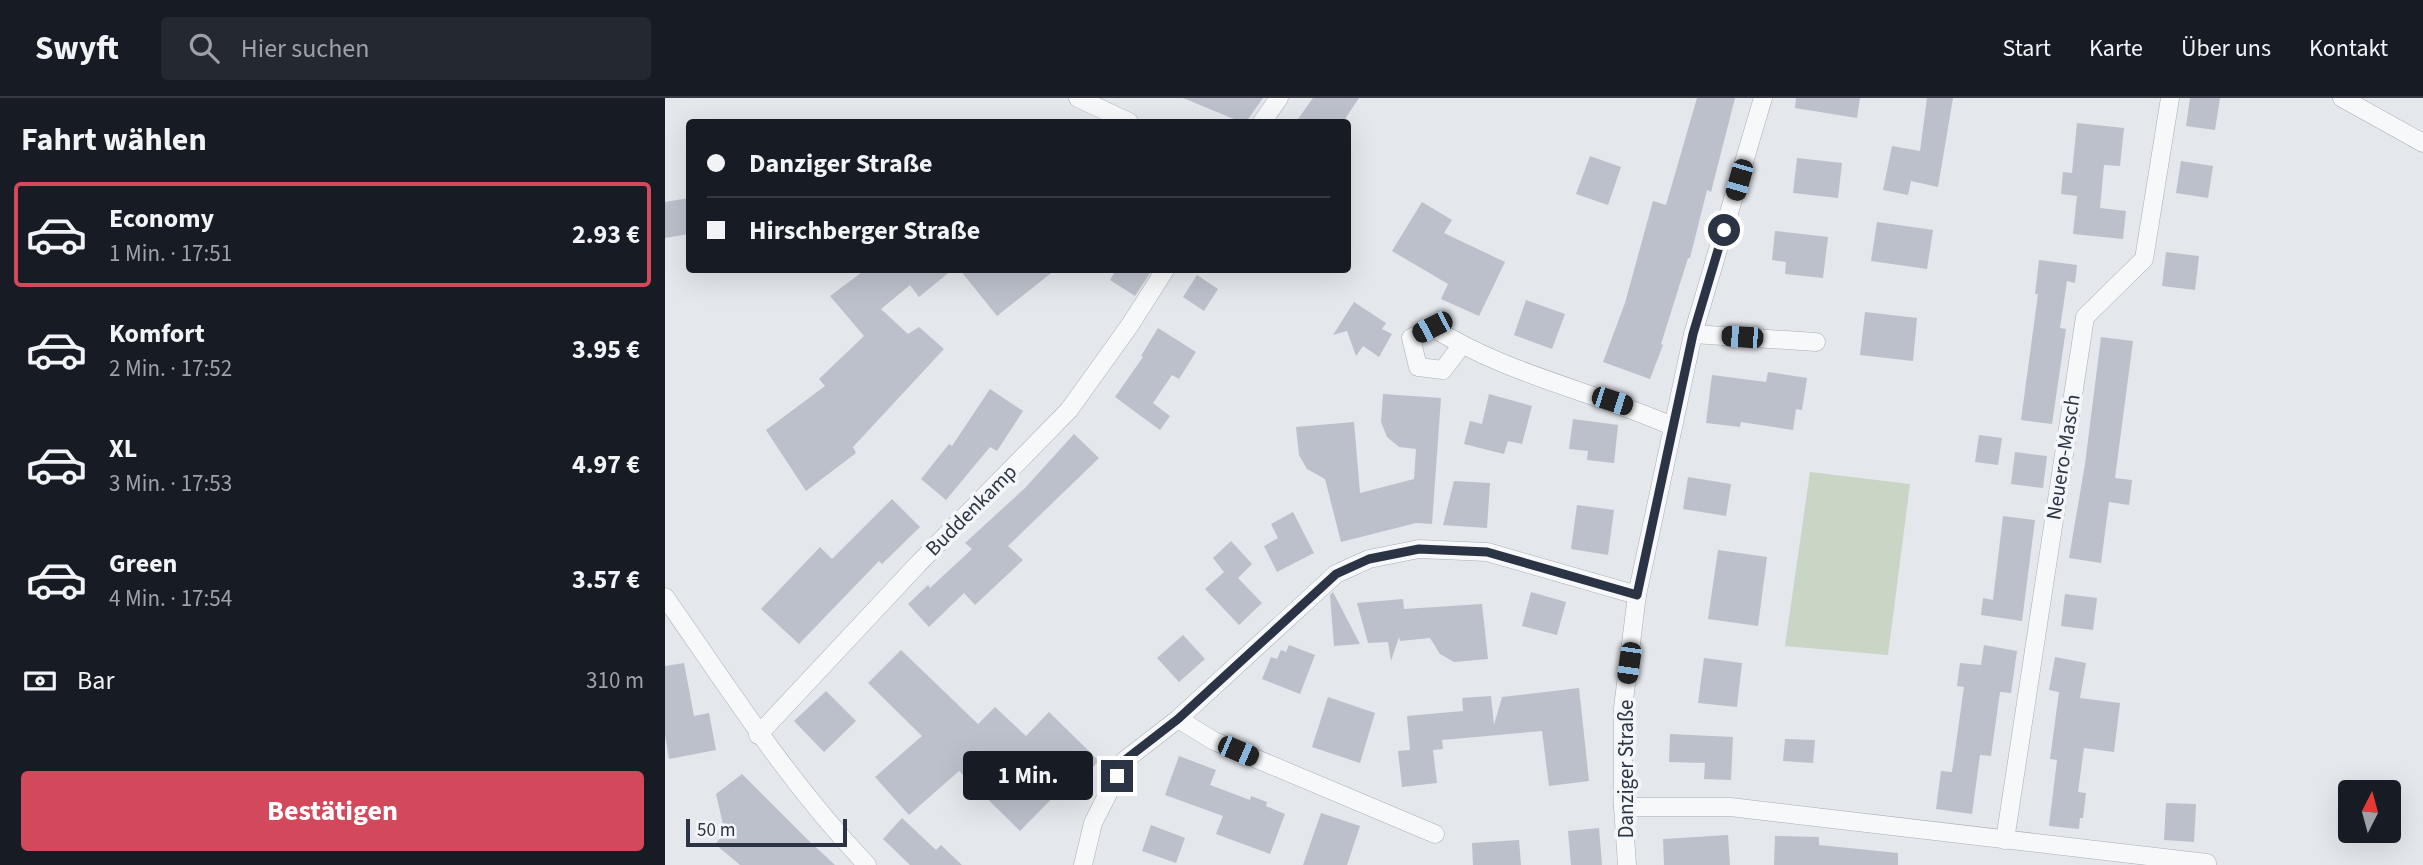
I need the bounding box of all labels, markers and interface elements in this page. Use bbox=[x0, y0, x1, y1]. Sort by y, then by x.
search box bbox=[161, 17, 651, 80]
text: Swyft bbox=[35, 25, 119, 72]
icon: search bbox=[185, 29, 223, 67]
text: Hier suchen bbox=[241, 30, 369, 67]
text: Start bbox=[2003, 31, 2051, 66]
text: Karte bbox=[2089, 31, 2143, 66]
text: Über uns bbox=[2181, 31, 2271, 66]
text: Kontakt bbox=[2309, 31, 2388, 66]
text: Fahrt wählen bbox=[21, 117, 207, 163]
text: Danziger Straße bbox=[749, 145, 933, 182]
car bbox=[1724, 157, 1755, 203]
text: Economy bbox=[109, 200, 214, 237]
icon: car bbox=[25, 203, 88, 266]
text: Hirschberger Straße bbox=[749, 212, 980, 249]
route start bbox=[1708, 214, 1740, 246]
text: 2.93 € bbox=[572, 216, 640, 253]
text: 1 Min. · 17:51 bbox=[109, 237, 232, 270]
car bbox=[1409, 308, 1456, 346]
text: Komfort bbox=[109, 315, 205, 352]
icon: car bbox=[25, 318, 88, 381]
car bbox=[1721, 325, 1764, 349]
text: 3.95 € bbox=[572, 331, 640, 368]
text: 2 Min. · 17:52 bbox=[109, 352, 232, 385]
car bbox=[1589, 385, 1636, 417]
street label: Neuero-Masch bbox=[2038, 392, 2088, 522]
text: XL bbox=[109, 430, 137, 467]
icon: car bbox=[25, 433, 88, 496]
text: 4.97 € bbox=[572, 446, 640, 483]
street label: Buddenkamp bbox=[918, 457, 1024, 563]
text: 3 Min. · 17:53 bbox=[109, 467, 232, 500]
text: Green bbox=[109, 545, 177, 582]
icon: car bbox=[25, 548, 88, 611]
text: 3.57 € bbox=[572, 561, 640, 598]
text: 4 Min. · 17:54 bbox=[109, 582, 232, 615]
car bbox=[1616, 641, 1643, 685]
icon: cash bbox=[21, 662, 59, 700]
text: Bar bbox=[77, 662, 114, 699]
text: 310 m bbox=[586, 664, 644, 697]
street label: Danziger Straße bbox=[1611, 700, 1641, 838]
car bbox=[1215, 733, 1262, 769]
callout: 1 Min. bbox=[963, 752, 1093, 800]
text: 1 Min. bbox=[998, 759, 1058, 792]
route end bbox=[1101, 760, 1133, 792]
button: Bestätigen bbox=[21, 771, 644, 851]
north arrow bbox=[2338, 780, 2401, 844]
map controls bbox=[2338, 780, 2401, 843]
scale bar bbox=[686, 816, 847, 848]
text: 50 m bbox=[697, 817, 735, 844]

